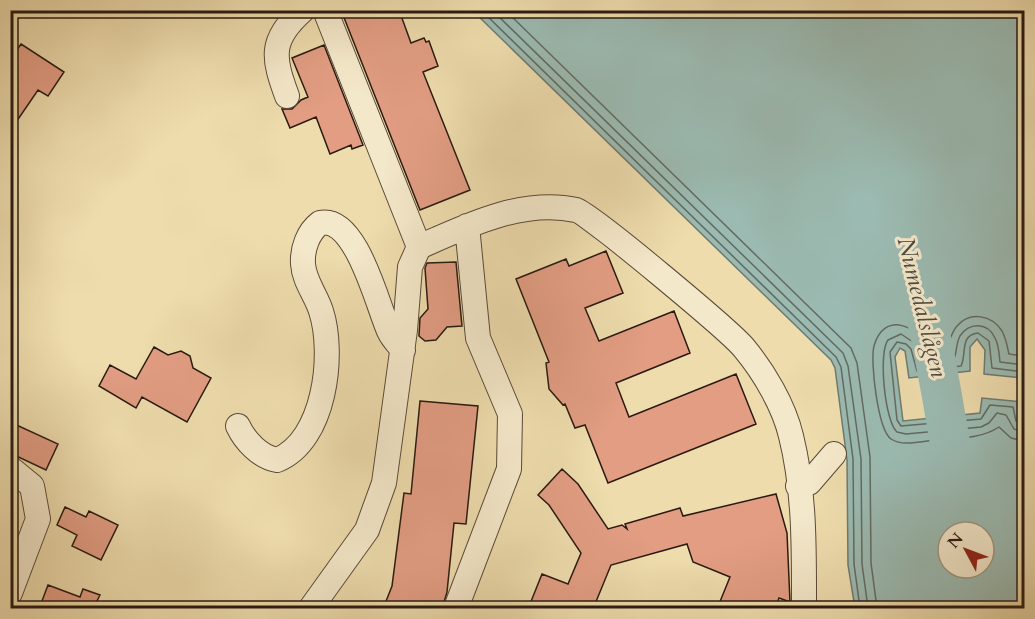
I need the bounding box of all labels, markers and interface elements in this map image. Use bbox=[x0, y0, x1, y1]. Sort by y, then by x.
water label: Numedalslågen bbox=[889, 234, 955, 381]
north arrow bbox=[936, 520, 996, 580]
text: N bbox=[943, 528, 968, 553]

